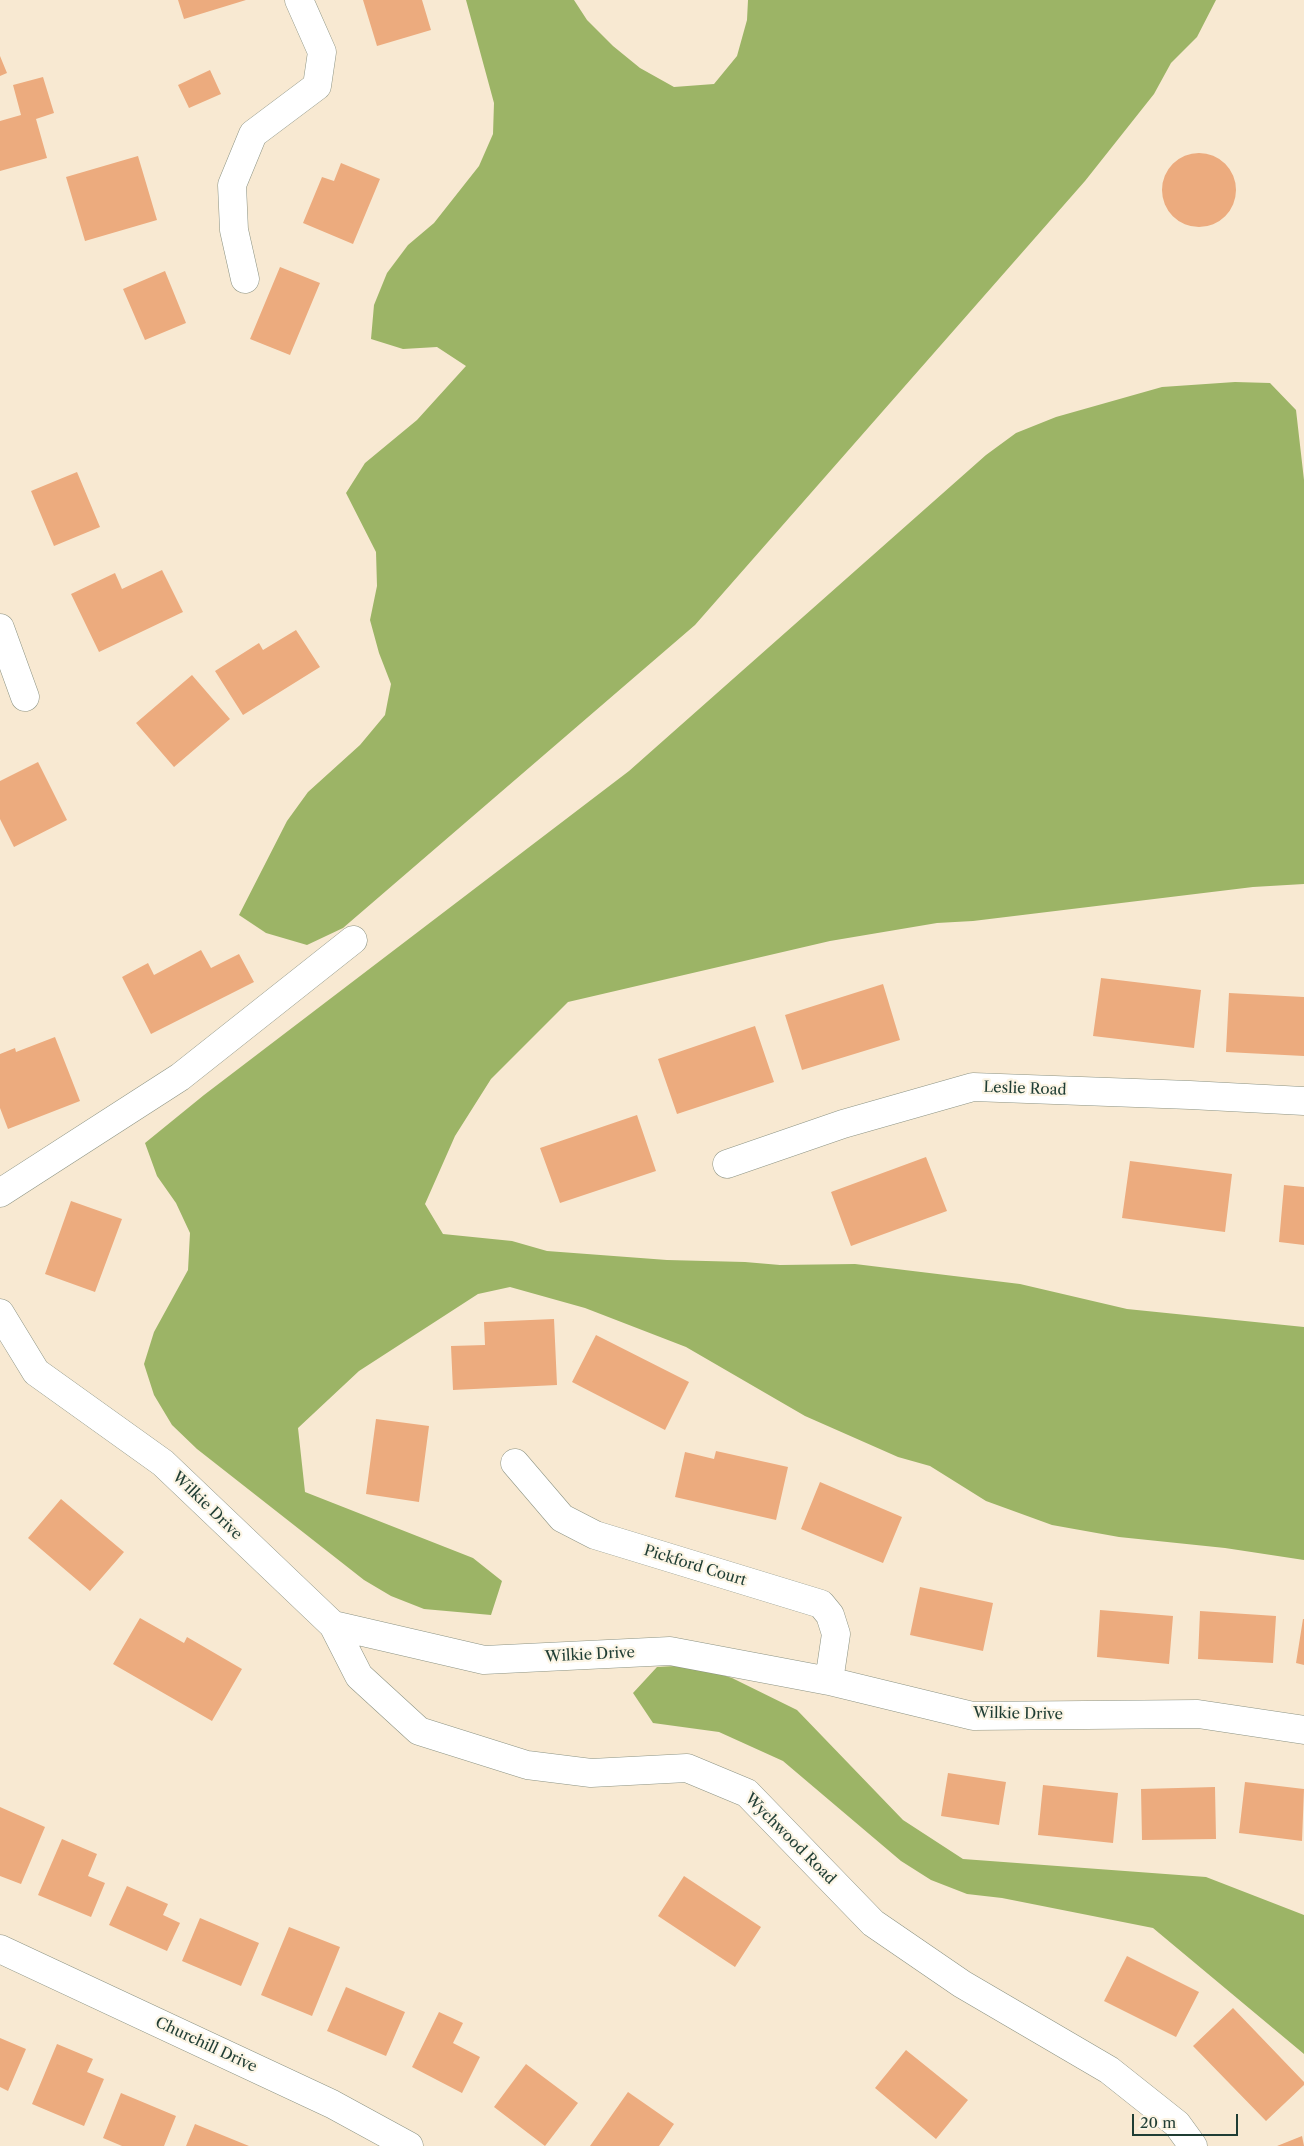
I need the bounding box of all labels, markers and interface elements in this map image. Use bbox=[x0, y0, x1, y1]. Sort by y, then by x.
street label: Leslie Road bbox=[983, 1079, 1067, 1099]
street label: Wilkie Drive bbox=[168, 1468, 246, 1544]
street label: Pickford Court bbox=[642, 1542, 748, 1590]
street label: Wilkie Drive bbox=[545, 1644, 635, 1666]
street label: Wilkie Drive bbox=[973, 1704, 1063, 1724]
street label: Wychwood Road bbox=[741, 1790, 839, 1888]
street label: Churchill Drive bbox=[152, 2014, 260, 2076]
scale bar bbox=[1134, 2104, 1240, 2136]
text: 20 m bbox=[1140, 2113, 1176, 2132]

